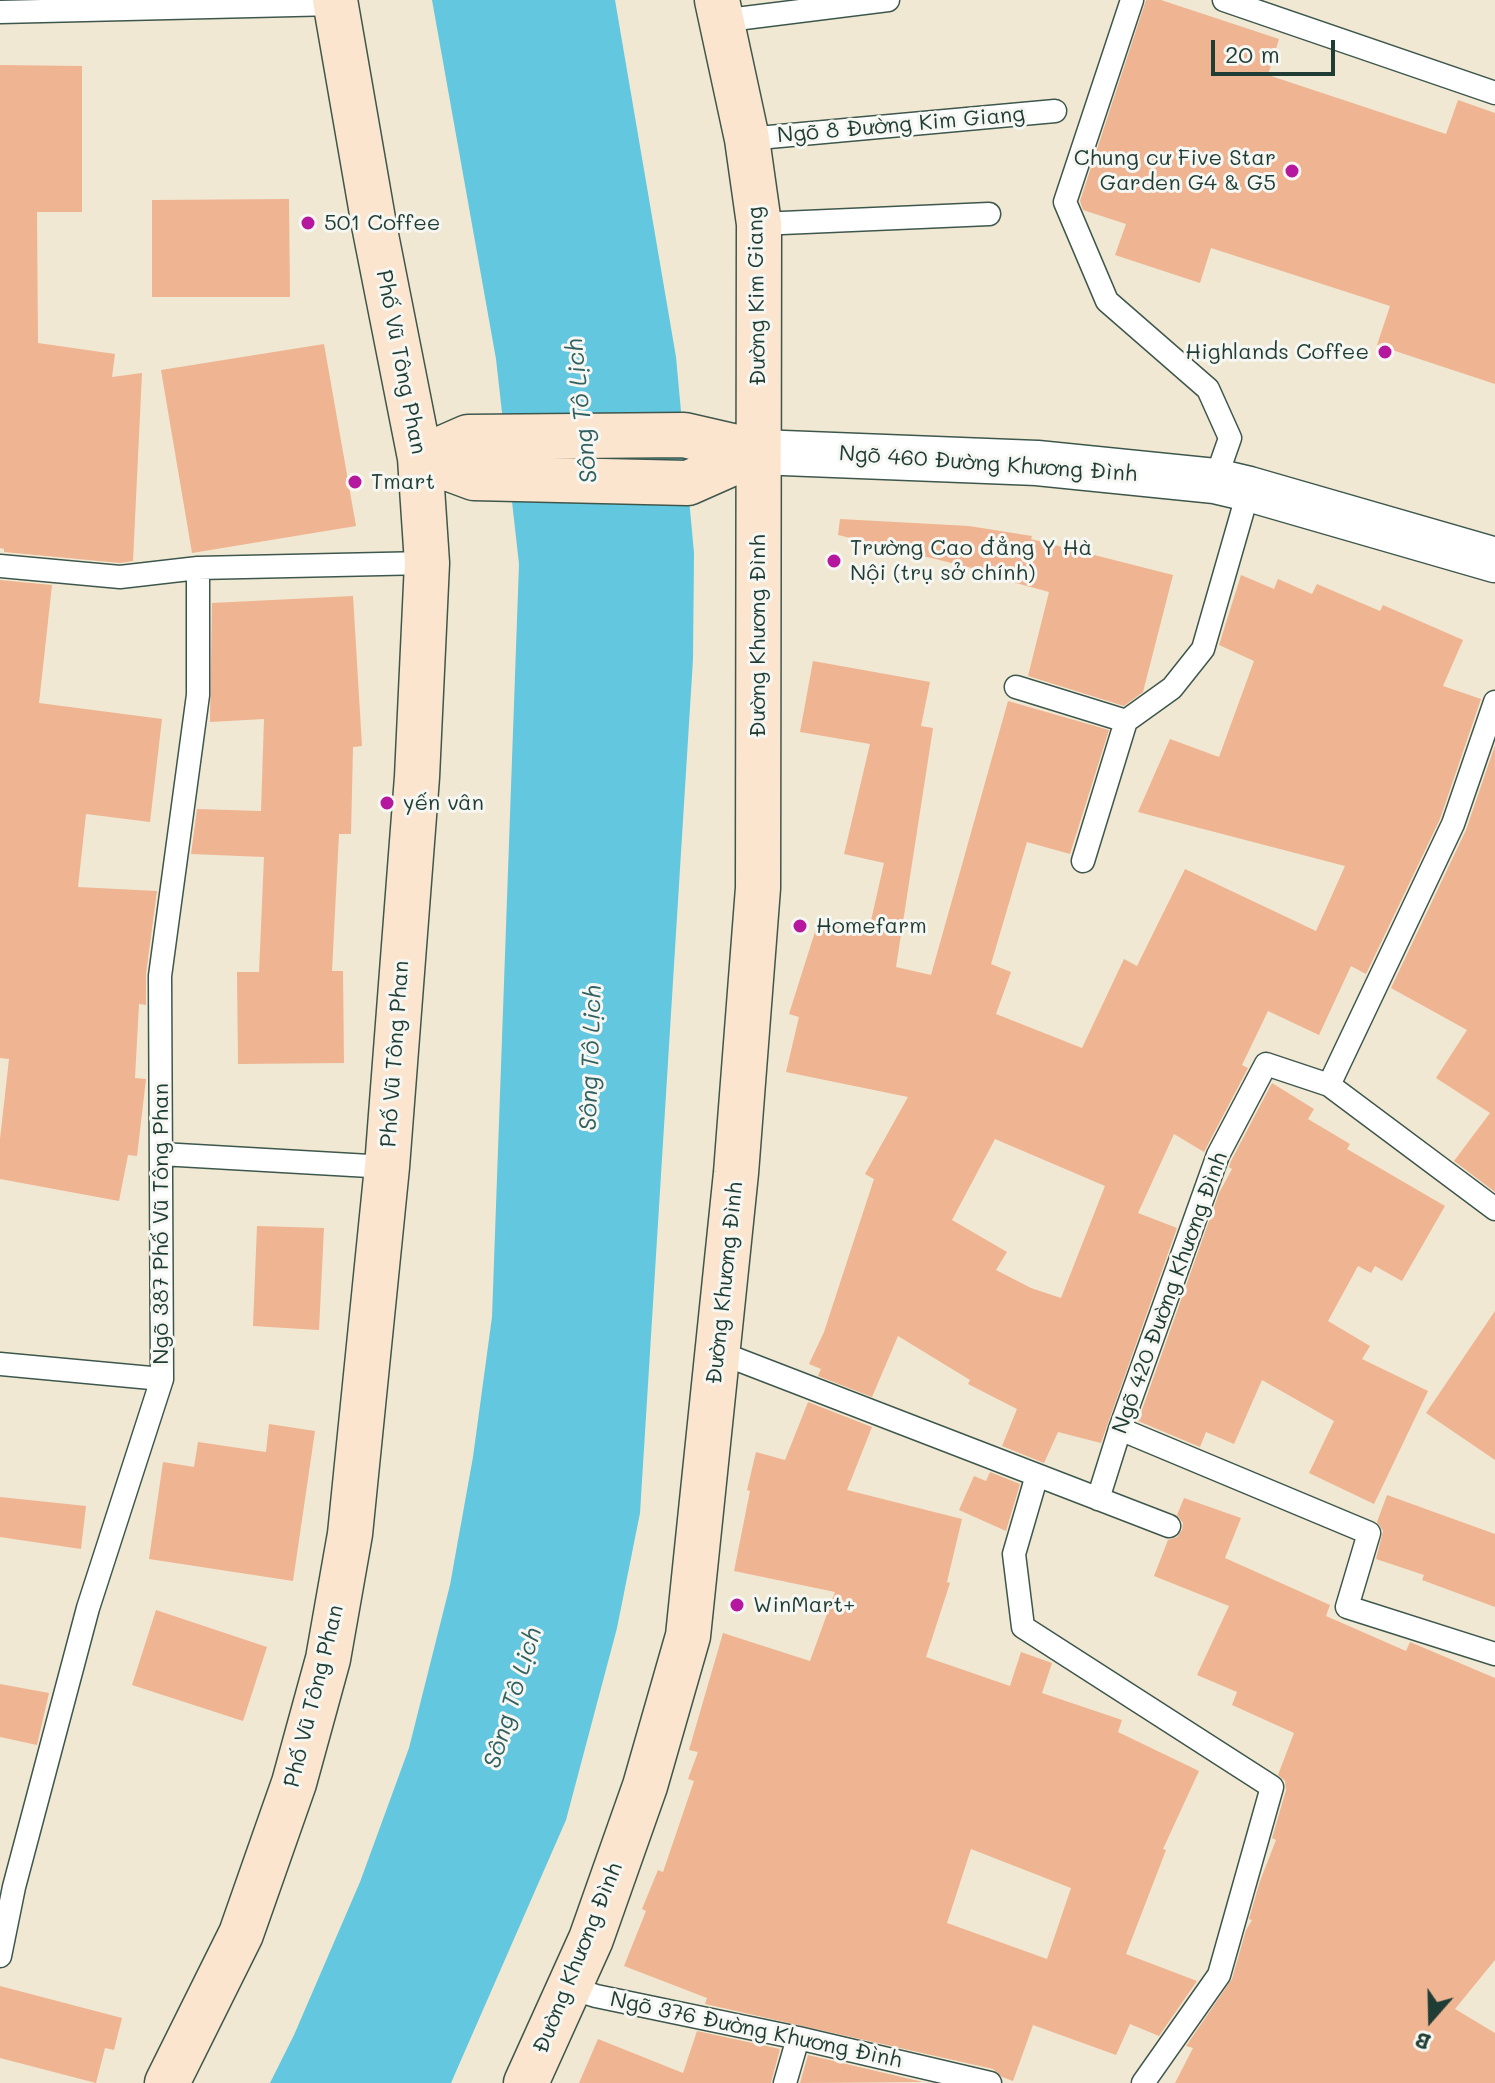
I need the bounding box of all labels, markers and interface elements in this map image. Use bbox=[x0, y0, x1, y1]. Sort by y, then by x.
scale bar bbox=[1215, 24, 1339, 74]
text: 20 m bbox=[1225, 38, 1280, 69]
street label: Ngõ 8 Đường Kim Giang bbox=[776, 101, 1026, 149]
place label: Chung cư Five Star Garden G4 & G5 bbox=[1074, 145, 1276, 196]
marker: Chung cư Five Star Garden G4 & G5 bbox=[1283, 162, 1301, 180]
street label: Đường Kim Giang bbox=[742, 206, 772, 386]
place label: 501 Coffee bbox=[324, 210, 440, 236]
marker: 501 Coffee bbox=[299, 214, 317, 232]
street label: Phố Vũ Tông Phan bbox=[370, 268, 432, 456]
water label: Sông Tô Lịch bbox=[560, 337, 604, 485]
place label: Highlands Coffee bbox=[1185, 339, 1369, 365]
marker: Highlands Coffee bbox=[1376, 343, 1394, 361]
street label: Ngõ 460 Đường Khương Đình bbox=[838, 440, 1138, 488]
place label: Tmart bbox=[371, 469, 435, 495]
marker: Tmart bbox=[346, 473, 364, 491]
street label: Đường Khương Đình bbox=[745, 534, 771, 738]
place label: Trường Cao đẳng Y Hà Nội (trụ sở chính) bbox=[850, 535, 1092, 586]
marker: Trường Cao đẳng Y Hà Nội (trụ sở chính) bbox=[825, 552, 843, 570]
place label: yến vân bbox=[403, 790, 484, 816]
marker: yến vân bbox=[378, 794, 396, 812]
place label: Homefarm bbox=[816, 913, 927, 939]
marker: Homefarm bbox=[791, 917, 809, 935]
street label: Phố Vũ Tông Phan bbox=[375, 960, 415, 1148]
water label: Sông Tô Lịch bbox=[574, 985, 608, 1131]
street label: Ngõ 387 Phố Vũ Tông Phan bbox=[148, 1083, 174, 1365]
street label: Ngõ 420 Đường Khương Đình bbox=[1107, 1148, 1233, 1438]
street label: Đường Khương Đình bbox=[701, 1181, 749, 1385]
place label: WinMart+ bbox=[753, 1592, 855, 1618]
marker: WinMart+ bbox=[728, 1596, 746, 1614]
street label: Phố Vũ Tông Phan bbox=[279, 1602, 349, 1790]
water label: Sông Tô Lịch bbox=[478, 1624, 548, 1772]
street label: Đường Khương Đình bbox=[528, 1859, 628, 2057]
north arrow bbox=[1391, 1979, 1471, 2059]
street label: Ngõ 376 Đường Khương Đình bbox=[608, 1986, 904, 2074]
text: B bbox=[1411, 2026, 1435, 2058]

